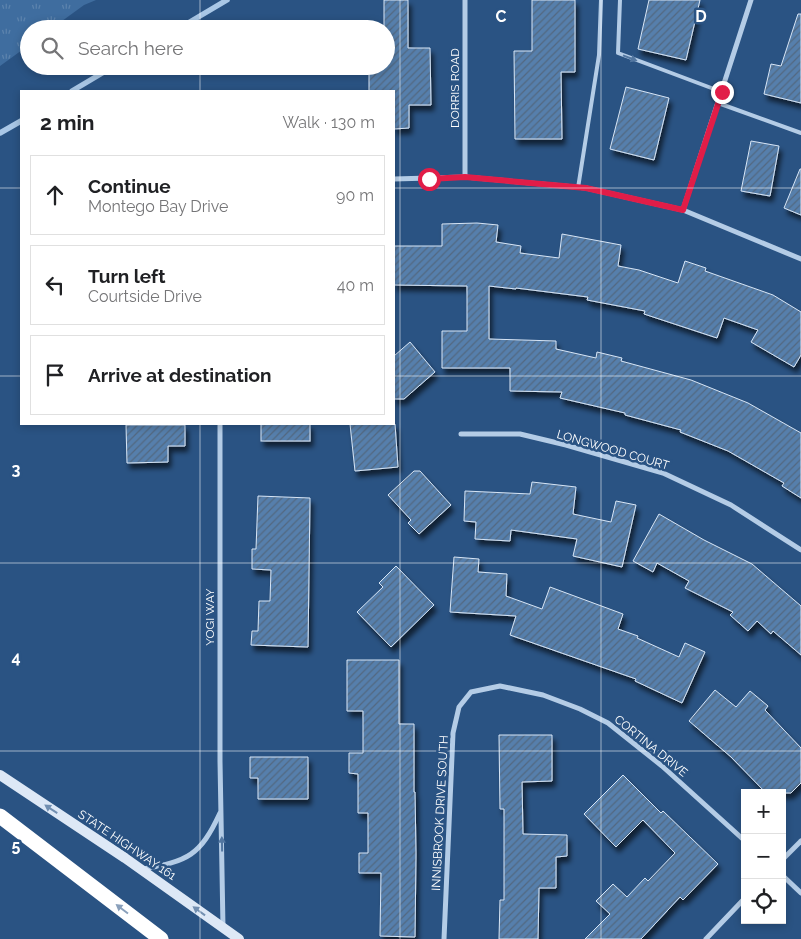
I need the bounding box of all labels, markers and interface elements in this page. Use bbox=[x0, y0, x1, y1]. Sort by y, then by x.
text: C bbox=[496, 7, 507, 26]
text: D bbox=[695, 7, 707, 26]
search box bbox=[20, 20, 395, 75]
icon: search bbox=[38, 34, 66, 62]
text: Search here bbox=[78, 37, 184, 59]
street label: DORRIS ROAD bbox=[448, 48, 462, 128]
one-way arrow bbox=[623, 55, 638, 62]
route end bbox=[711, 81, 734, 104]
text: 2 min bbox=[40, 110, 94, 135]
text: Walk · 130 m bbox=[282, 113, 375, 132]
route start bbox=[418, 168, 441, 191]
text: Continue bbox=[88, 175, 171, 197]
icon: ahead bbox=[41, 181, 69, 209]
text: 90 m bbox=[336, 186, 374, 205]
text: Montego Bay Drive bbox=[88, 197, 228, 216]
text: Turn left bbox=[88, 265, 165, 287]
icon: left bbox=[41, 271, 69, 299]
text: 40 m bbox=[337, 276, 374, 295]
text: Courtside Drive bbox=[88, 287, 202, 306]
icon: arrive bbox=[41, 361, 69, 389]
text: Arrive at destination bbox=[88, 364, 272, 386]
street label: LONGWOOD COURT bbox=[555, 427, 672, 473]
text: 3 bbox=[12, 460, 21, 479]
street label: YOGI WAY bbox=[203, 588, 217, 646]
text: 4 bbox=[11, 648, 21, 667]
street label: CORTINA DRIVE bbox=[612, 712, 690, 780]
street label: INNISBROOK DRIVE SOUTH bbox=[429, 735, 451, 891]
map controls bbox=[741, 789, 786, 924]
button: + bbox=[741, 789, 786, 834]
one-way arrow bbox=[44, 804, 58, 814]
street label: STATE HIGHWAY 161 bbox=[75, 807, 179, 883]
button: − bbox=[741, 834, 786, 879]
text: 5 bbox=[12, 836, 21, 855]
one-way arrow bbox=[218, 836, 226, 852]
button: locate bbox=[741, 879, 786, 924]
one-way arrow bbox=[115, 904, 129, 914]
one-way arrow bbox=[192, 906, 206, 916]

